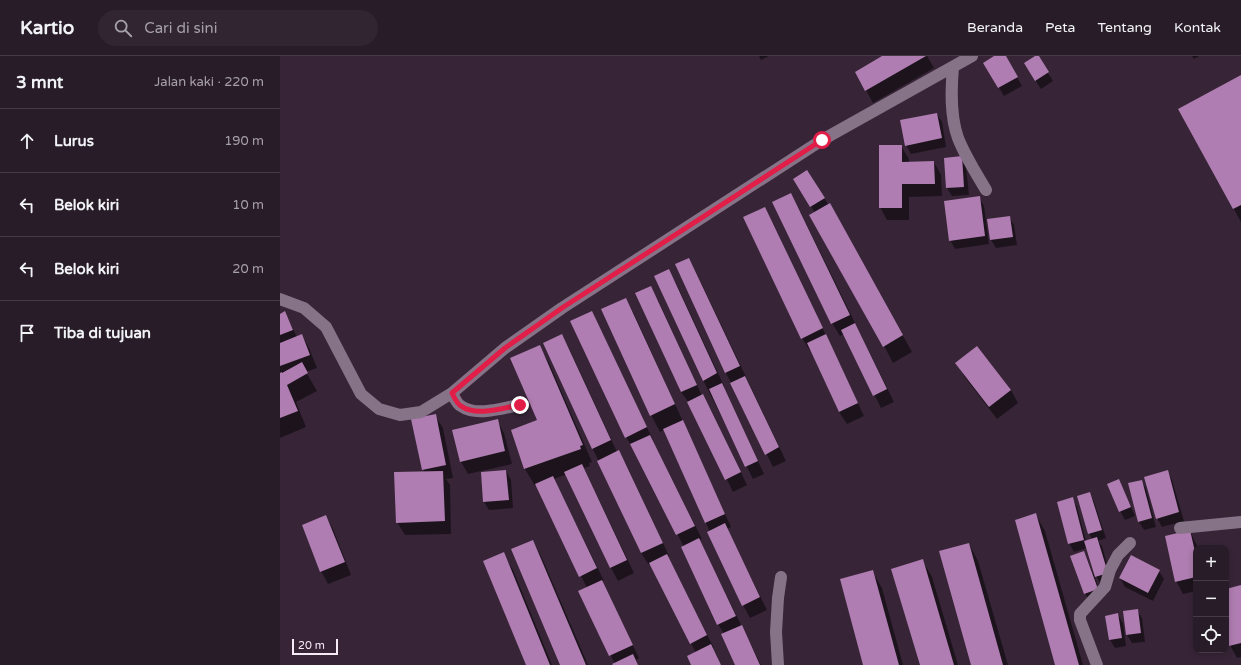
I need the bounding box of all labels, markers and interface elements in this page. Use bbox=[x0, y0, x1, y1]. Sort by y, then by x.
search box bbox=[98, 10, 378, 46]
text: Kartio bbox=[20, 17, 74, 39]
icon: search bbox=[112, 17, 134, 39]
text: Cari di sini bbox=[144, 19, 217, 37]
text: Beranda bbox=[967, 19, 1023, 36]
text: Peta bbox=[1045, 19, 1075, 36]
text: Tentang bbox=[1097, 19, 1152, 36]
text: Kontak bbox=[1174, 19, 1221, 36]
text: 3 mnt bbox=[16, 72, 63, 93]
text: Jalan kaki · 220 m bbox=[154, 74, 264, 90]
icon: ahead bbox=[16, 130, 38, 152]
route start bbox=[813, 131, 831, 149]
text: Lurus bbox=[54, 132, 94, 150]
text: 190 m bbox=[224, 133, 264, 149]
icon: left bbox=[16, 194, 38, 216]
text: Belok kiri bbox=[54, 196, 119, 214]
text: 10 m bbox=[232, 197, 264, 213]
icon: left bbox=[16, 258, 38, 280]
text: Belok kiri bbox=[54, 260, 119, 278]
text: 20 m bbox=[232, 261, 264, 277]
icon: arrive bbox=[16, 322, 38, 344]
text: Tiba di tujuan bbox=[54, 324, 151, 342]
route end bbox=[511, 396, 529, 414]
map controls bbox=[1193, 545, 1229, 653]
button: + bbox=[1193, 545, 1229, 581]
button: − bbox=[1193, 581, 1229, 617]
button: locate bbox=[1193, 617, 1229, 653]
scale bar bbox=[292, 637, 338, 656]
text: 20 m bbox=[298, 639, 325, 652]

